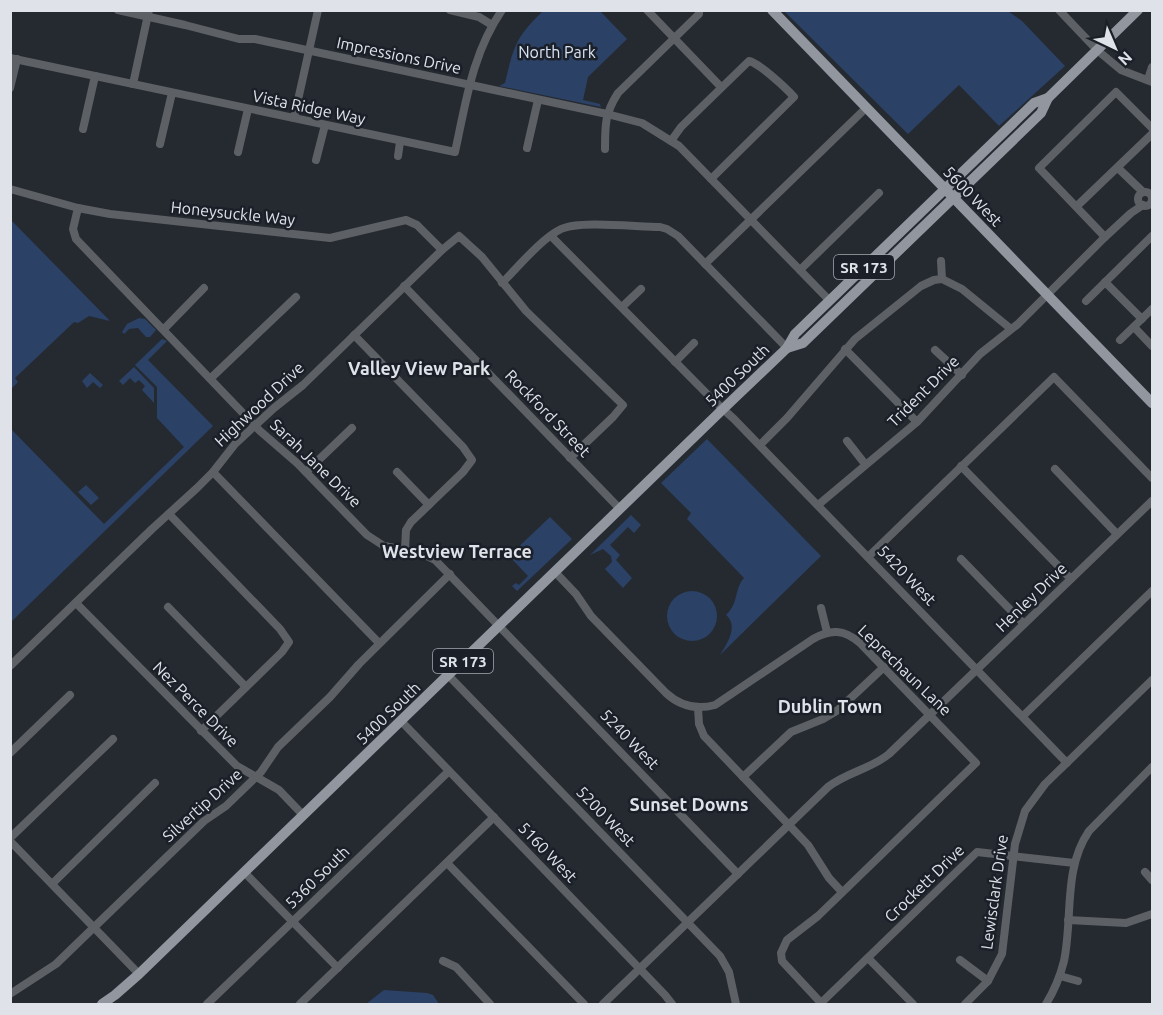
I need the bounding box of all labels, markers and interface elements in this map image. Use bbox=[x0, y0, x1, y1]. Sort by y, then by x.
north arrow bbox=[1085, 18, 1145, 78]
street label: Impressions Drive bbox=[335, 33, 463, 77]
park label: North Park bbox=[518, 43, 596, 61]
text: N bbox=[1115, 48, 1136, 69]
street label: Vista Ridge Way bbox=[251, 86, 367, 128]
street label: 5600 West bbox=[940, 162, 1006, 230]
street label: Honeysuckle Way bbox=[170, 198, 296, 229]
road number: SR 173 bbox=[834, 255, 894, 279]
street label: 5400 South bbox=[701, 340, 773, 410]
street label: Trident Drive bbox=[884, 352, 962, 430]
street label: Highwood Drive bbox=[211, 358, 307, 450]
district label: Valley View Park bbox=[348, 358, 490, 378]
street label: Rockford Street bbox=[502, 366, 595, 461]
street label: Sarah Jane Drive bbox=[267, 415, 365, 511]
district label: Westview Terrace bbox=[382, 541, 532, 561]
street label: 5420 West bbox=[874, 541, 940, 609]
street label: Henley Drive bbox=[992, 559, 1070, 635]
street label: Leprechaun Lane bbox=[855, 621, 955, 719]
road number: SR 173 bbox=[433, 649, 493, 673]
street label: Nez Perce Drive bbox=[150, 658, 242, 750]
street label: 5400 South bbox=[352, 678, 424, 748]
district label: Dublin Town bbox=[778, 696, 882, 716]
street label: 5240 West bbox=[597, 705, 663, 773]
street label: Silvertip Drive bbox=[159, 765, 245, 845]
street label: 5200 West bbox=[573, 782, 639, 850]
district label: Sunset Downs bbox=[629, 794, 749, 814]
street label: 5160 West bbox=[515, 818, 581, 886]
street label: Lewisclark Drive bbox=[977, 833, 1011, 951]
street label: Crockett Drive bbox=[881, 841, 967, 925]
street label: 5360 South bbox=[281, 842, 353, 912]

